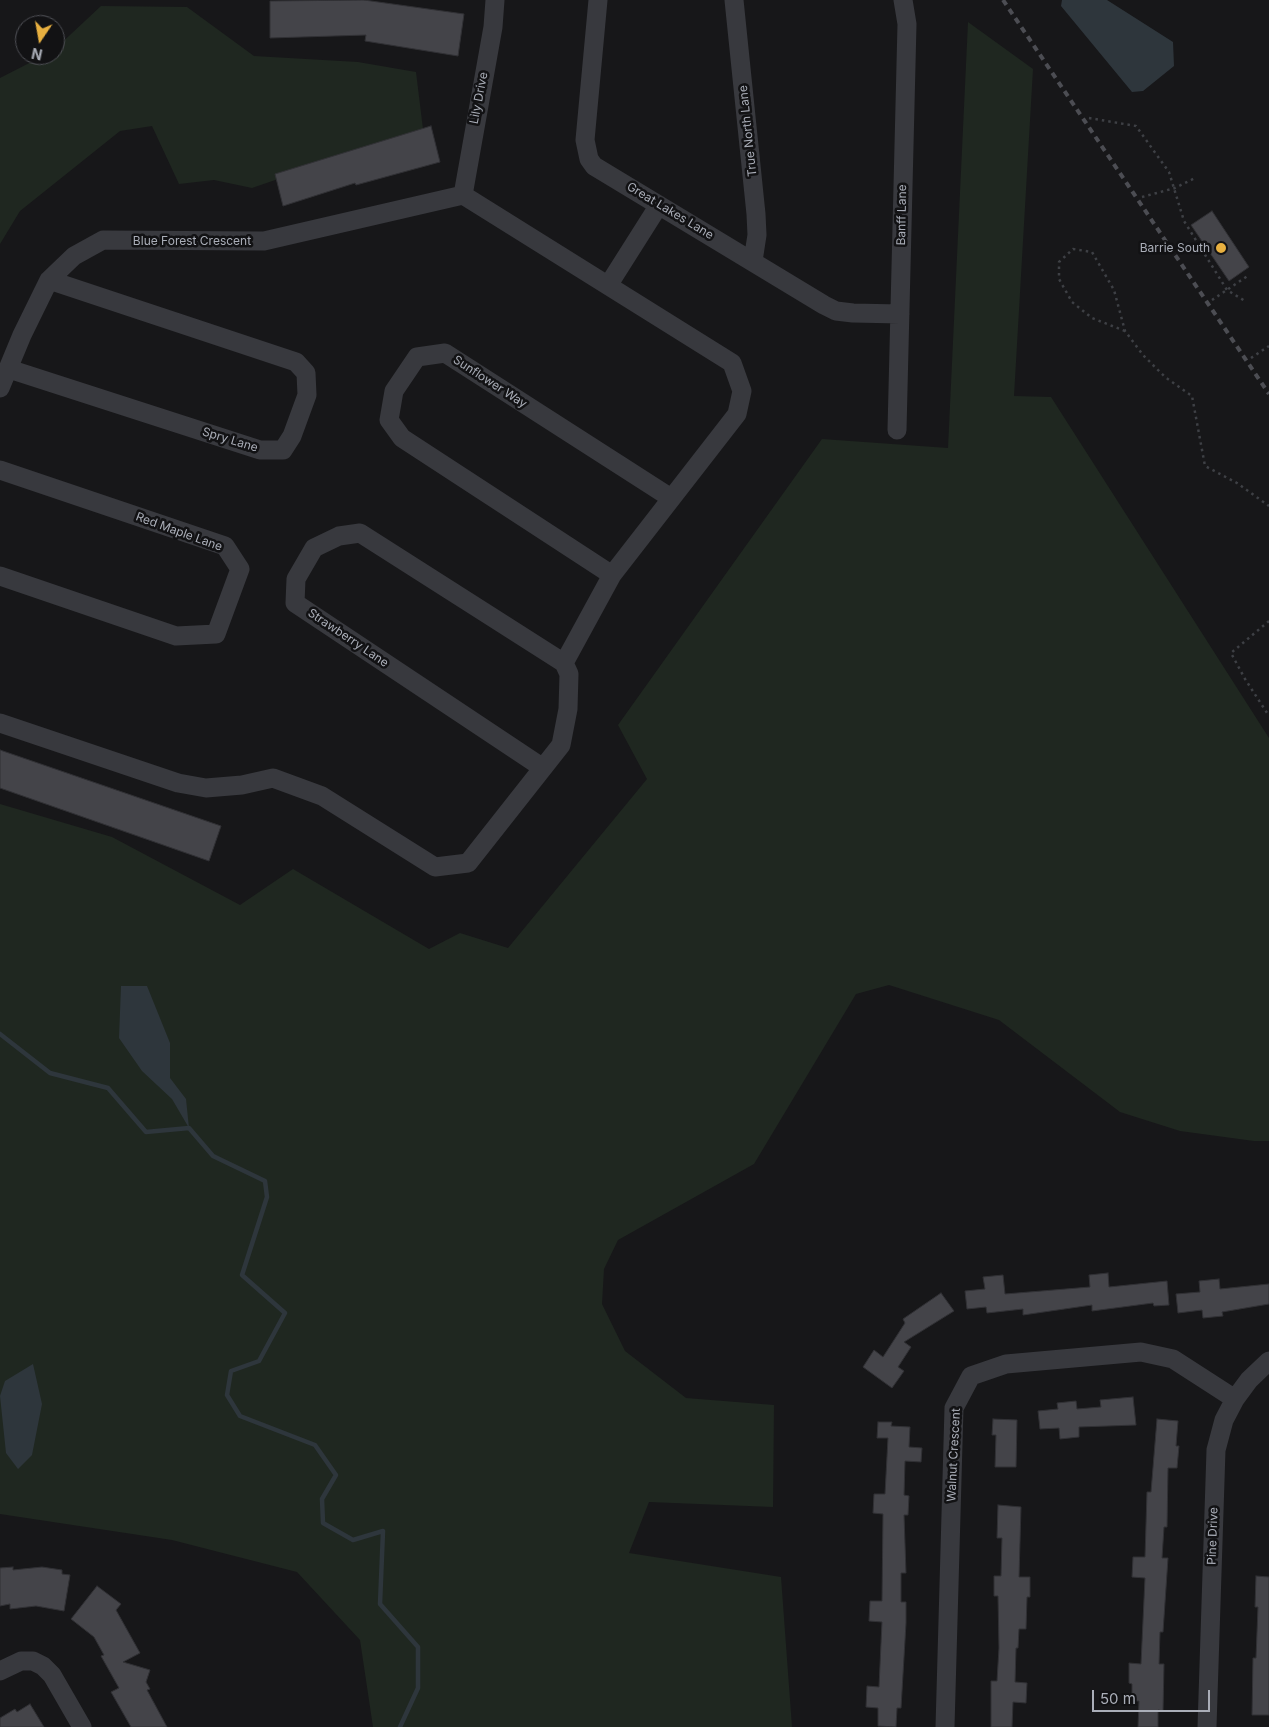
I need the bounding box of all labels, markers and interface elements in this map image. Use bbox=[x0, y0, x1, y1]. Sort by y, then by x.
north arrow bbox=[15, 15, 65, 65]
text: N bbox=[30, 45, 44, 64]
street label: Lily Drive bbox=[467, 71, 491, 125]
street label: True North Lane bbox=[736, 85, 760, 177]
street label: Great Lakes Lane bbox=[624, 179, 716, 243]
street label: Banff Lane bbox=[894, 184, 910, 246]
street label: Blue Forest Crescent bbox=[133, 234, 251, 248]
place label: Barrie South bbox=[1140, 241, 1210, 255]
marker: Barrie South bbox=[1214, 241, 1228, 255]
street label: Sunflower Way bbox=[450, 353, 530, 411]
street label: Spry Lane bbox=[200, 425, 260, 455]
street label: Red Maple Lane bbox=[134, 510, 224, 554]
street label: Strawberry Lane bbox=[305, 606, 391, 670]
street label: Walnut Crescent bbox=[944, 1408, 964, 1502]
street label: Pine Drive bbox=[1205, 1507, 1221, 1565]
scale bar bbox=[1094, 1680, 1212, 1712]
text: 50 m bbox=[1100, 1689, 1136, 1708]

